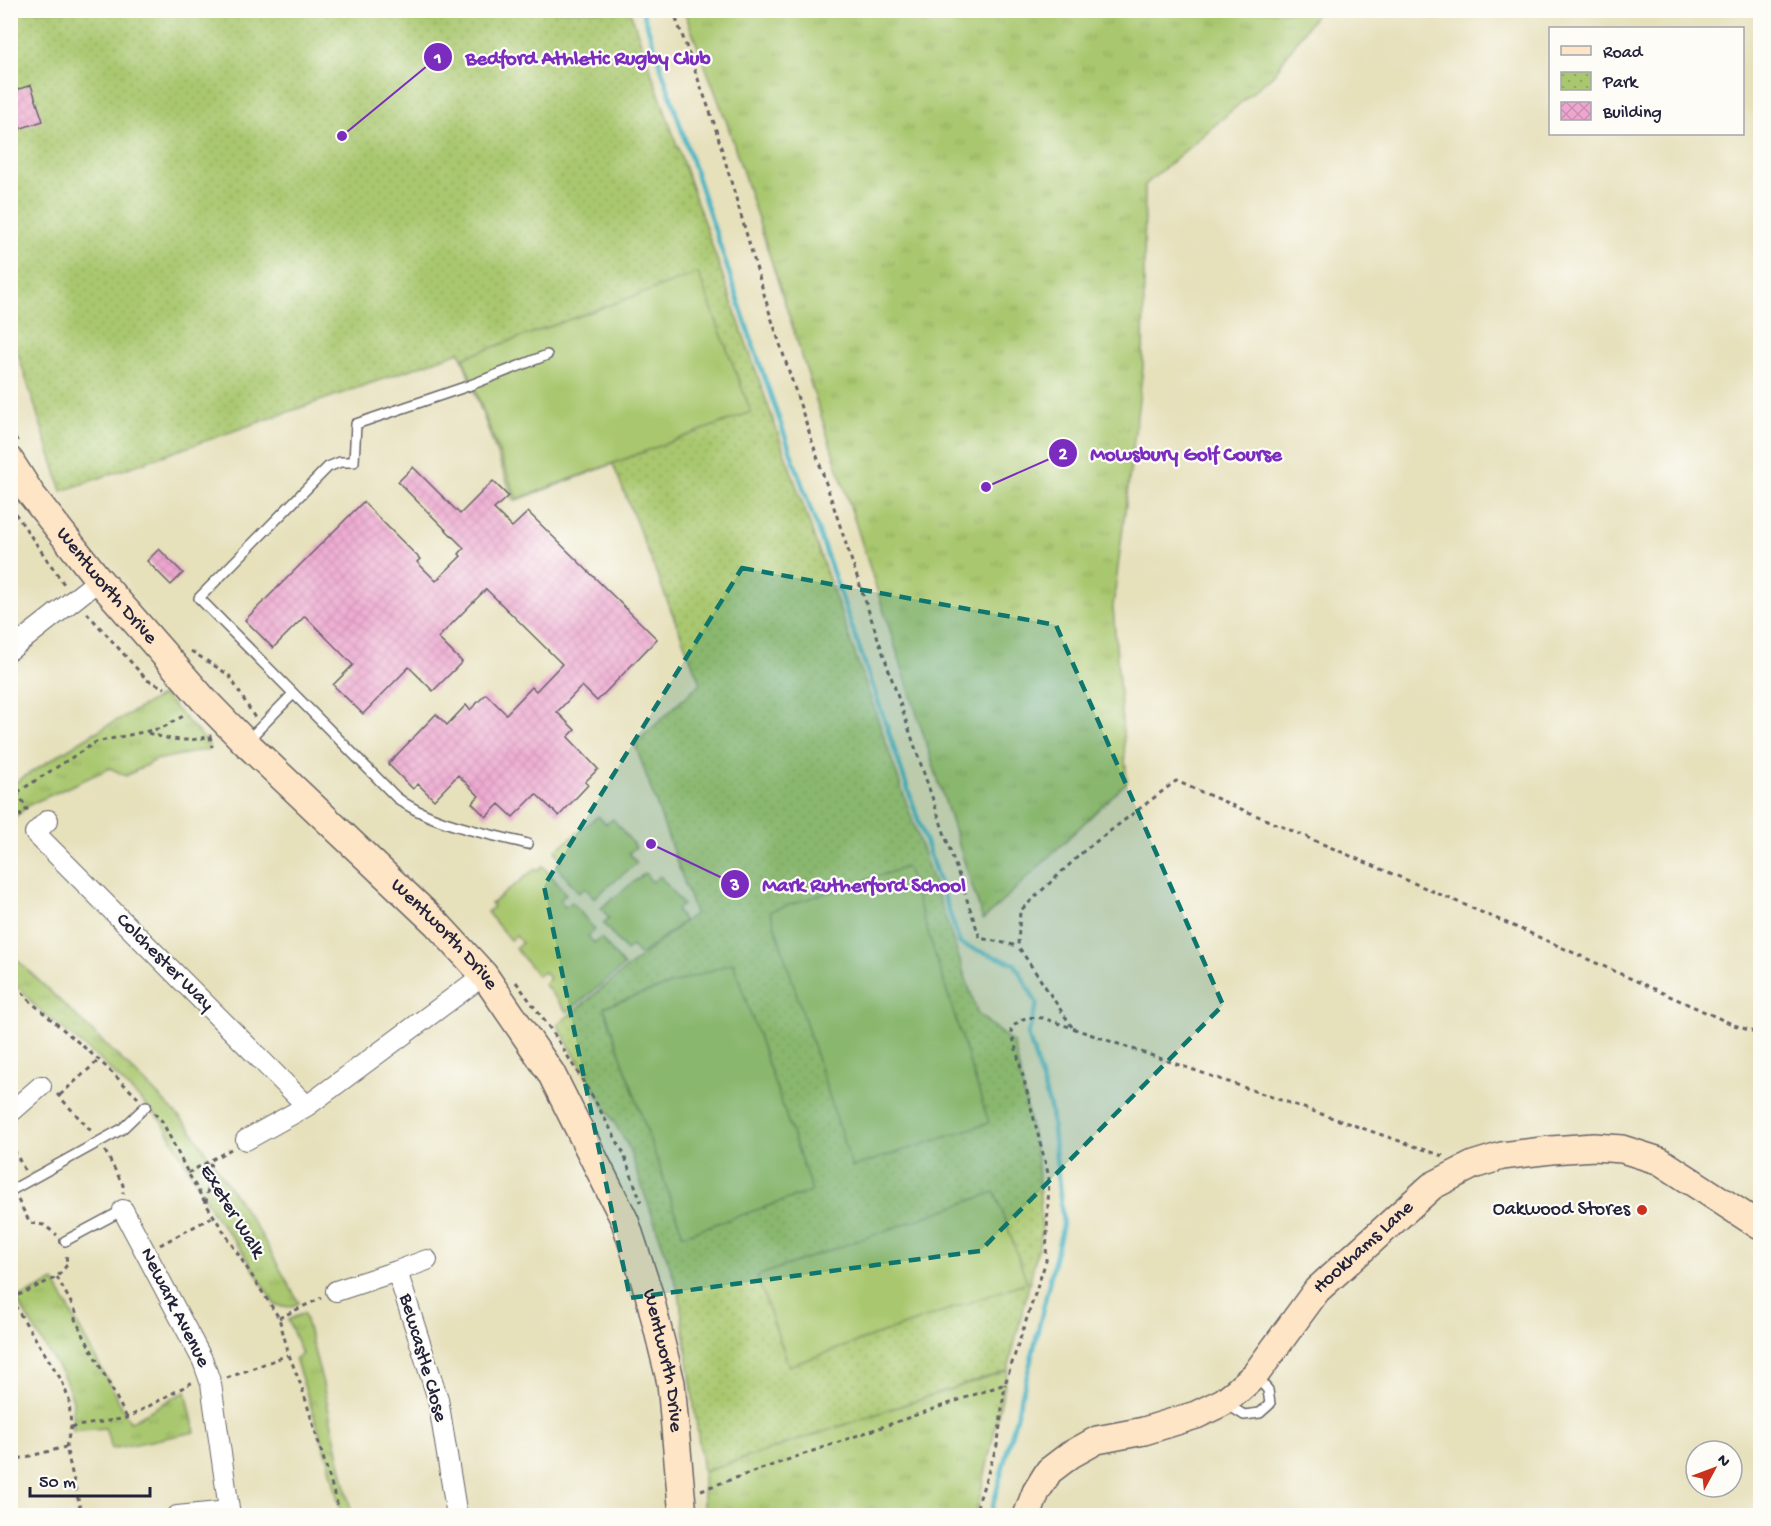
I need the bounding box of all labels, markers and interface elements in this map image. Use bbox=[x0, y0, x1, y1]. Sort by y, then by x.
legend bbox=[1549, 27, 1744, 135]
callout: Bedford Athletic Rugby Club bbox=[423, 37, 722, 76]
text: Road bbox=[1603, 43, 1644, 64]
text: Bedford Athletic Rugby Club bbox=[465, 48, 711, 73]
text: 1 bbox=[433, 49, 442, 70]
text: Park bbox=[1602, 73, 1639, 94]
text: Building bbox=[1602, 103, 1662, 124]
callout: Mowsbury Golf Course bbox=[1048, 433, 1293, 472]
text: Mowsbury Golf Course bbox=[1090, 444, 1283, 469]
text: 2 bbox=[1059, 445, 1068, 466]
street label: Wentworth Drive bbox=[51, 523, 162, 650]
callout: Mark Rutherford School bbox=[720, 864, 978, 903]
street label: Wentworth Drive bbox=[385, 874, 503, 995]
text: Mark Rutherford School bbox=[762, 875, 966, 900]
text: 3 bbox=[729, 876, 740, 897]
street label: Colchester Way bbox=[110, 909, 218, 1017]
street label: Exeter Walk bbox=[193, 1161, 270, 1264]
street label: Hookhams Lane bbox=[1309, 1196, 1419, 1299]
place label: Oakwood Stores bbox=[1493, 1199, 1631, 1222]
marker: Oakwood Stores bbox=[1635, 1203, 1649, 1217]
street label: Newark Avenue bbox=[134, 1244, 214, 1372]
street label: Wentworth Drive bbox=[637, 1287, 687, 1434]
street label: Bewcastle Close bbox=[392, 1290, 451, 1425]
north arrow bbox=[1684, 1439, 1744, 1499]
text: N bbox=[1712, 1451, 1734, 1472]
scale bar bbox=[30, 1460, 150, 1498]
text: 50 m bbox=[39, 1473, 76, 1494]

